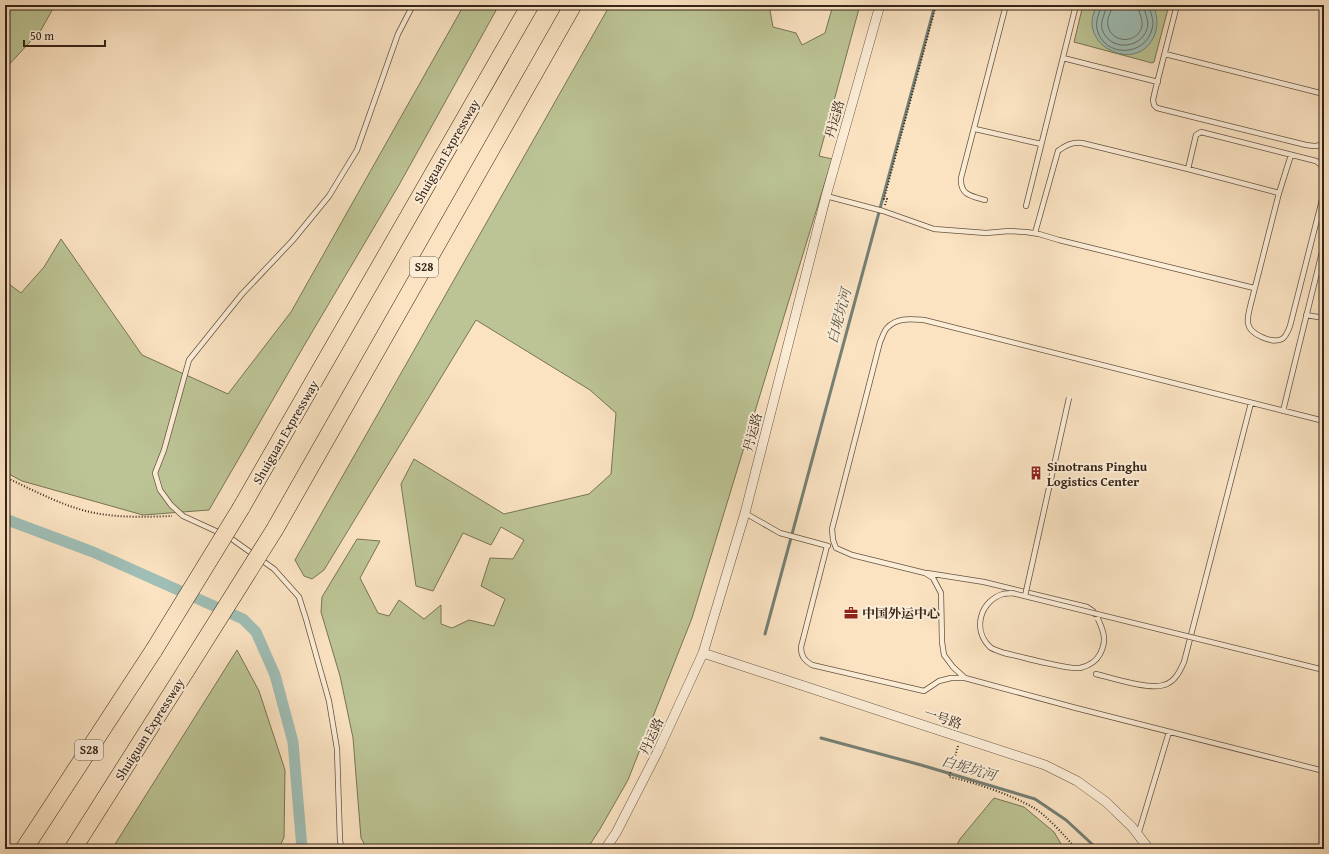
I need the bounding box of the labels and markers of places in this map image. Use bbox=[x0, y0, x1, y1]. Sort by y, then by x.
place label: Sinotrans Pinghu Logistics Center bbox=[1047, 457, 1148, 491]
building icon: Sinotrans Pinghu Logistics Center bbox=[1028, 465, 1044, 481]
place label: 中国外运中心 bbox=[862, 604, 940, 623]
office icon: 中国外运中心 bbox=[843, 605, 859, 621]

